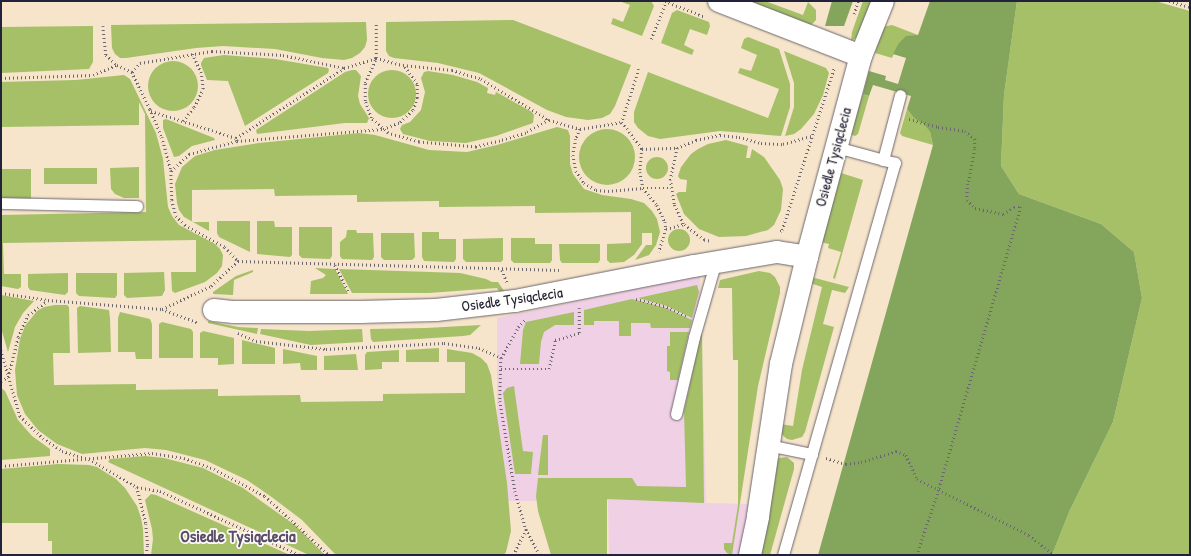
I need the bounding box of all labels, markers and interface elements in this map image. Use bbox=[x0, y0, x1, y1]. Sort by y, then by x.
street label: Osiedle Tysiąclecia bbox=[811, 105, 855, 209]
street label: Osiedle Tysiąclecia bbox=[460, 283, 564, 315]
district label: Osiedle Tysiąclecia bbox=[180, 526, 296, 546]

